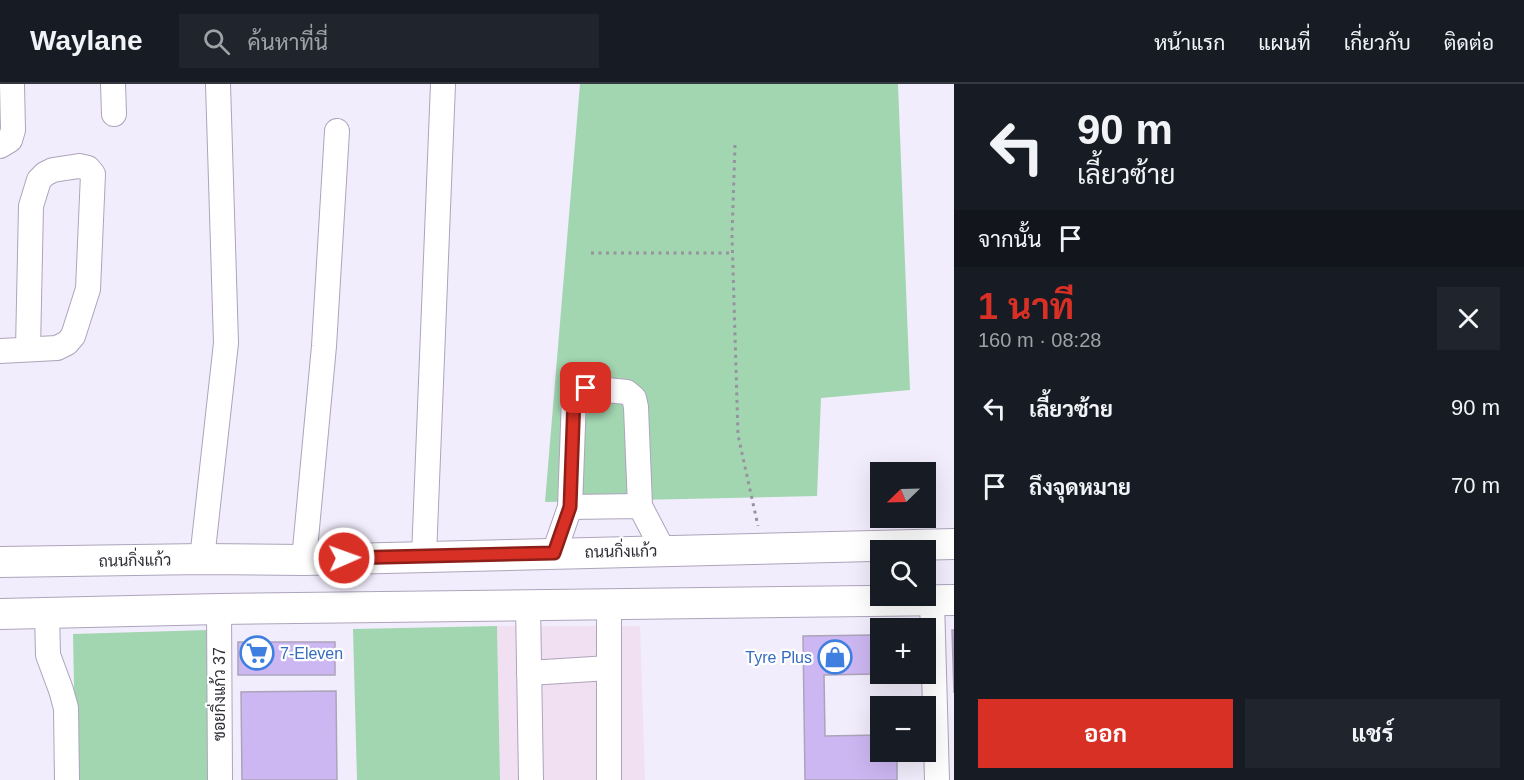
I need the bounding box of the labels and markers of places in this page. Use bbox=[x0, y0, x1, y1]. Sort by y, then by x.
pin bbox=[560, 362, 611, 413]
supermarket icon: 7-Eleven bbox=[239, 635, 275, 671]
shop icon: Tyre Plus bbox=[817, 639, 853, 675]
place label: 7-Eleven bbox=[280, 645, 343, 662]
place label: Tyre Plus bbox=[745, 649, 812, 666]

